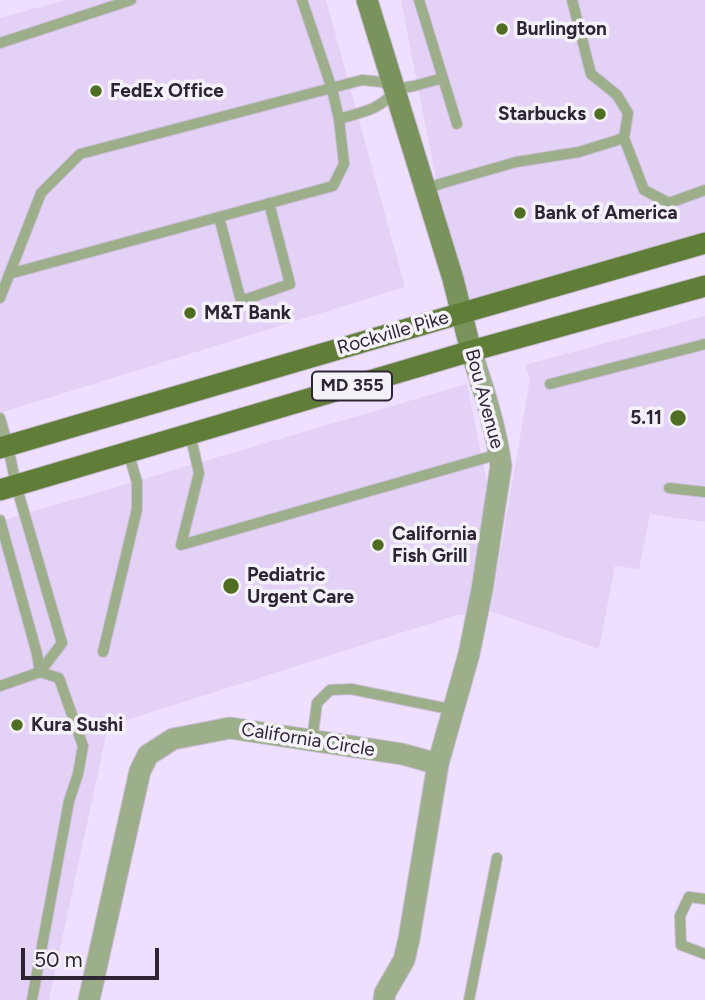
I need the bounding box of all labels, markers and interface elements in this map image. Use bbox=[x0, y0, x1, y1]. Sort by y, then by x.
place label: Burlington bbox=[516, 18, 607, 40]
marker: Burlington bbox=[494, 21, 510, 37]
place label: FedEx Office bbox=[110, 80, 224, 102]
marker: FedEx Office bbox=[88, 83, 104, 99]
place label: Starbucks bbox=[498, 103, 586, 125]
marker: Starbucks bbox=[592, 106, 608, 122]
place label: Bank of America bbox=[534, 202, 678, 224]
marker: Bank of America bbox=[512, 205, 528, 221]
place label: M&T Bank bbox=[204, 302, 291, 324]
marker: M&T Bank bbox=[182, 305, 198, 321]
street label: Rockville Pike bbox=[335, 306, 451, 360]
street label: Bou Avenue bbox=[460, 347, 508, 451]
road number: MD 355 bbox=[312, 372, 392, 400]
place label: 5.11 bbox=[630, 407, 662, 429]
marker: 5.11 bbox=[668, 408, 688, 428]
place label: California Fish Grill bbox=[392, 523, 477, 567]
marker: California Fish Grill bbox=[370, 537, 386, 553]
place label: Pediatric Urgent Care bbox=[247, 564, 354, 608]
marker: Pediatric Urgent Care bbox=[221, 576, 241, 596]
place label: Kura Sushi bbox=[31, 714, 123, 736]
marker: Kura Sushi bbox=[9, 717, 25, 733]
street label: California Circle bbox=[239, 718, 377, 762]
scale bar bbox=[24, 934, 163, 978]
text: 50 m bbox=[34, 947, 83, 972]

